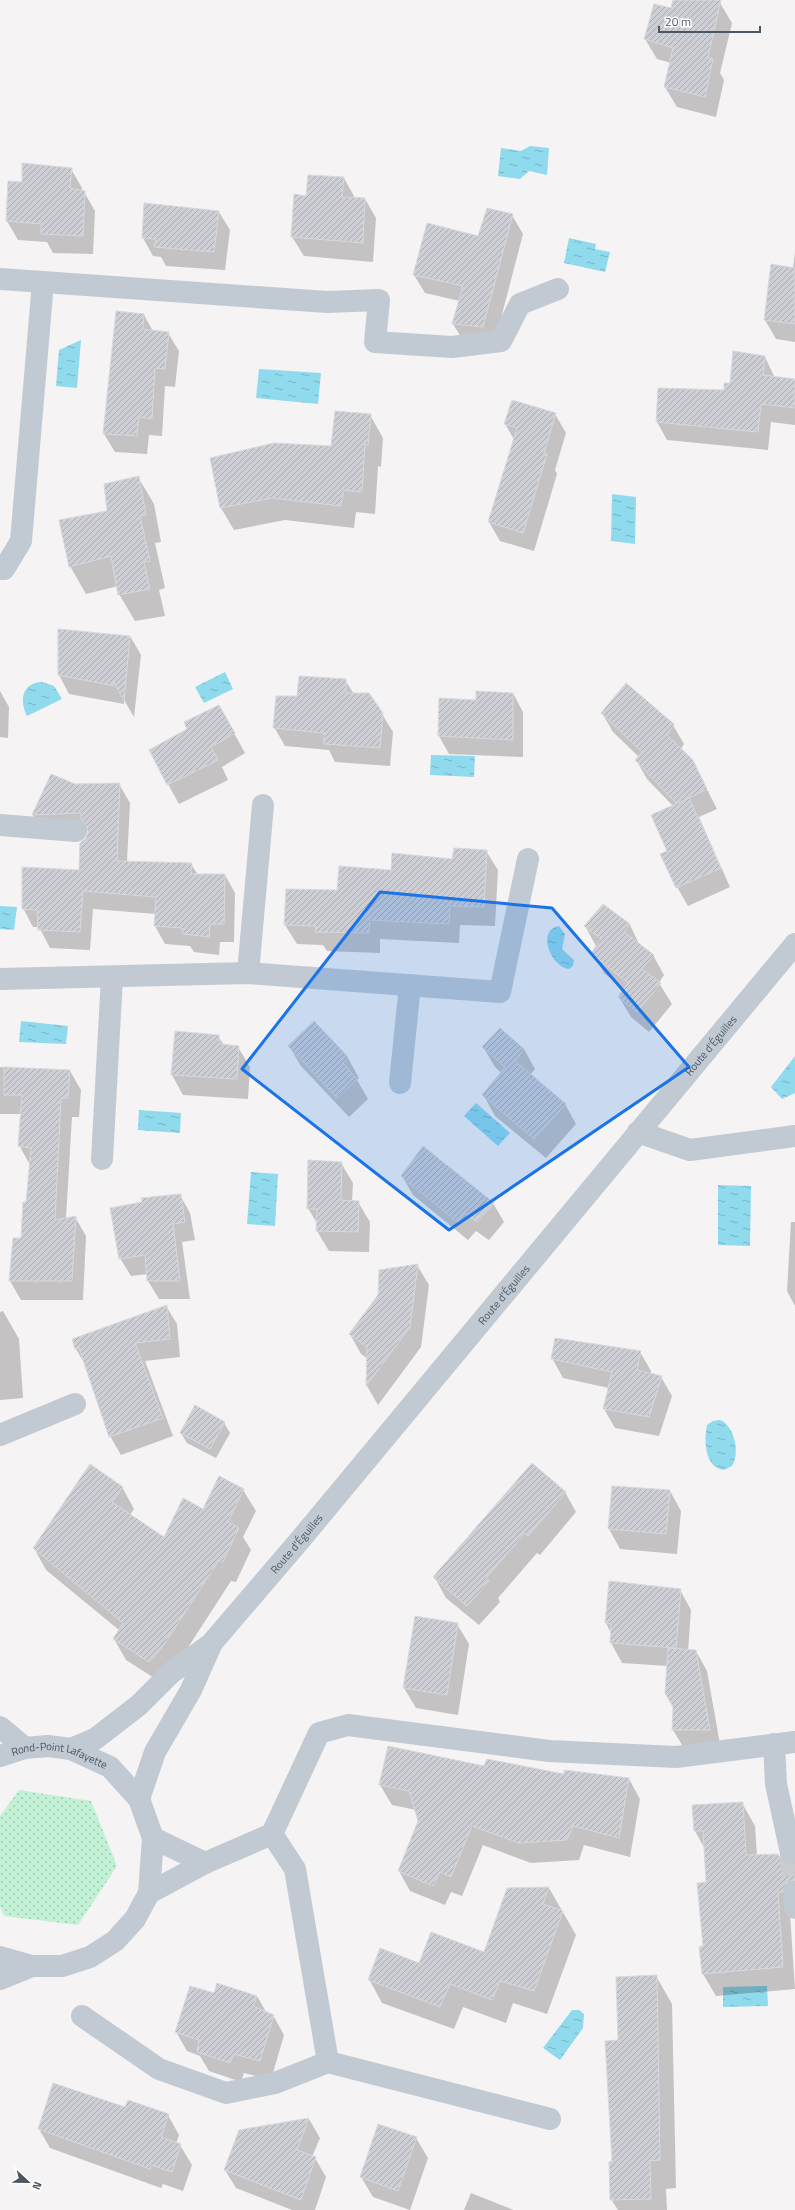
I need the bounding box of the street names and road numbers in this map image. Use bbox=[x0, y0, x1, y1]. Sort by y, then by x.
street label: Route d'Éguilles bbox=[681, 1012, 741, 1079]
street label: Route d'Éguilles bbox=[474, 1261, 534, 1328]
street label: Route d'Éguilles bbox=[267, 1510, 326, 1577]
street label: Rond-Point Lafayette bbox=[9, 1738, 111, 1773]

